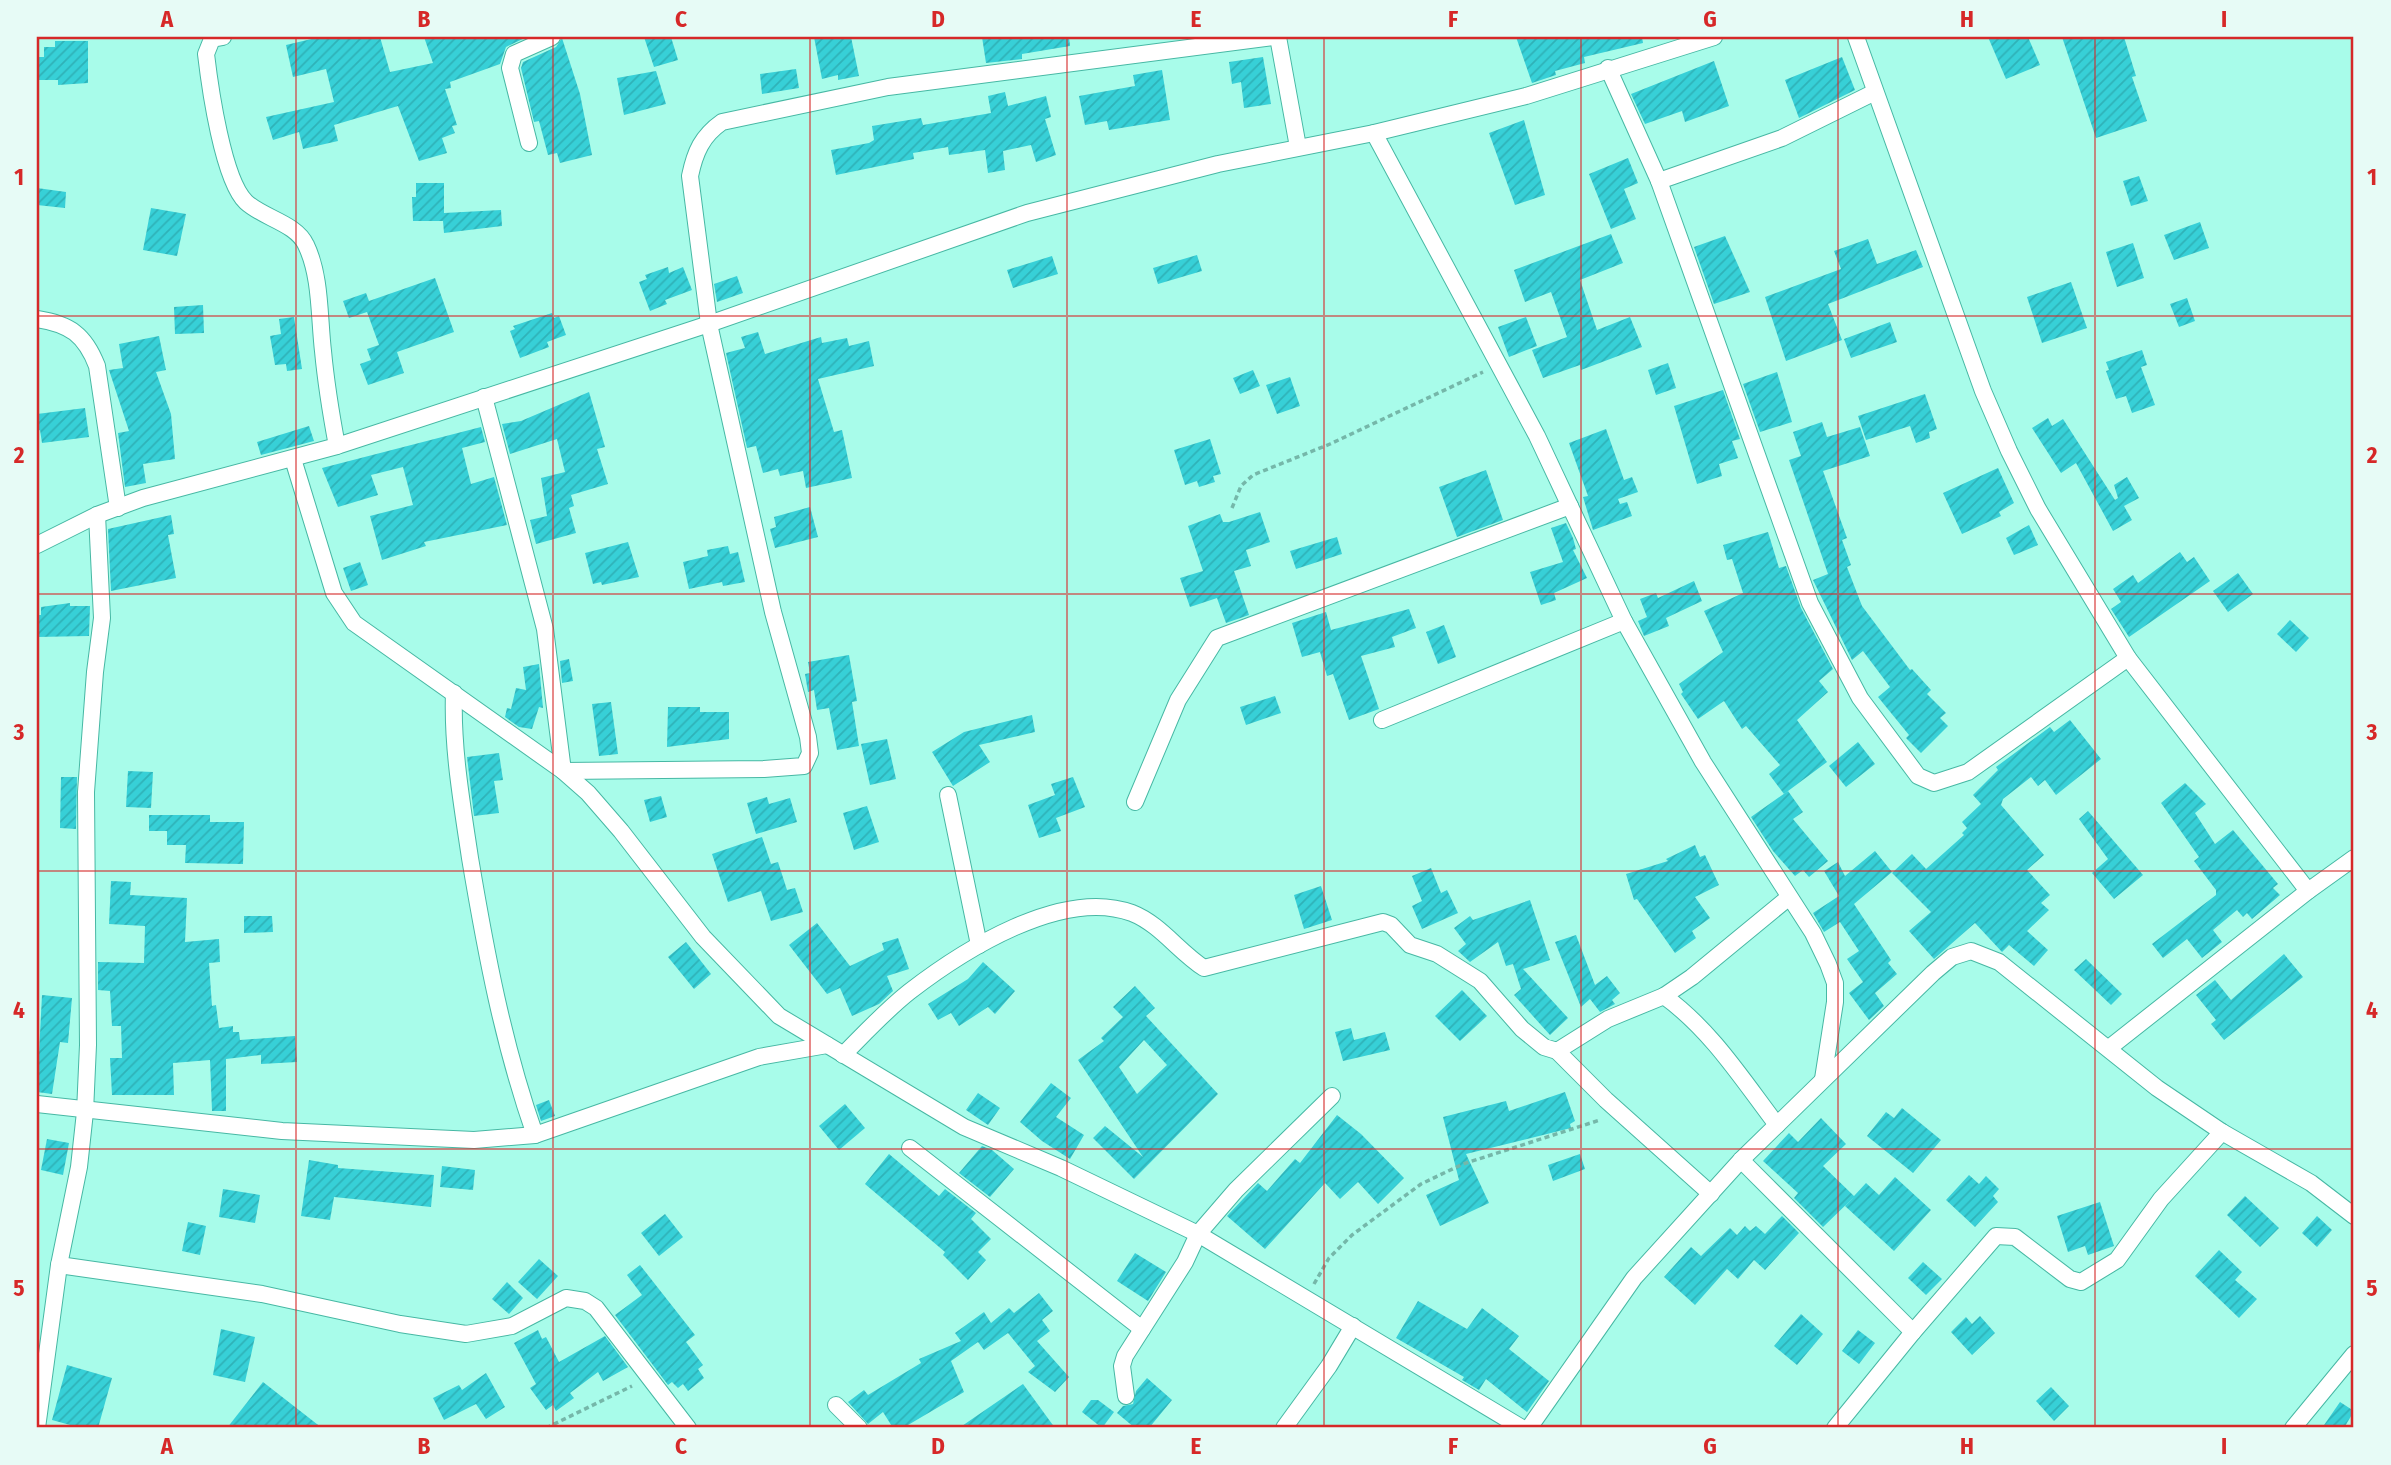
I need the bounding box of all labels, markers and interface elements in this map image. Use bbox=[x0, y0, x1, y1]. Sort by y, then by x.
text: A bbox=[160, 5, 174, 33]
text: B bbox=[418, 5, 431, 33]
text: C bbox=[675, 5, 687, 33]
text: D bbox=[931, 5, 945, 33]
text: E bbox=[1191, 5, 1202, 33]
text: F bbox=[1448, 5, 1458, 33]
text: G bbox=[1703, 5, 1717, 33]
text: H bbox=[1960, 5, 1974, 33]
text: I bbox=[2221, 5, 2227, 33]
text: 1 bbox=[14, 163, 24, 191]
text: 1 bbox=[2367, 163, 2377, 191]
text: 2 bbox=[13, 441, 25, 469]
text: 2 bbox=[2366, 441, 2378, 469]
text: 3 bbox=[13, 718, 25, 746]
text: 3 bbox=[2366, 718, 2378, 746]
text: 4 bbox=[13, 996, 25, 1024]
text: 4 bbox=[2366, 996, 2378, 1024]
text: 5 bbox=[13, 1274, 25, 1302]
text: 5 bbox=[2366, 1274, 2378, 1302]
text: A bbox=[160, 1432, 174, 1460]
text: B bbox=[418, 1432, 431, 1460]
text: C bbox=[675, 1432, 687, 1460]
text: D bbox=[931, 1432, 945, 1460]
text: E bbox=[1191, 1432, 1202, 1460]
text: F bbox=[1448, 1432, 1458, 1460]
text: G bbox=[1703, 1432, 1717, 1460]
text: H bbox=[1960, 1432, 1974, 1460]
text: I bbox=[2221, 1432, 2227, 1460]

